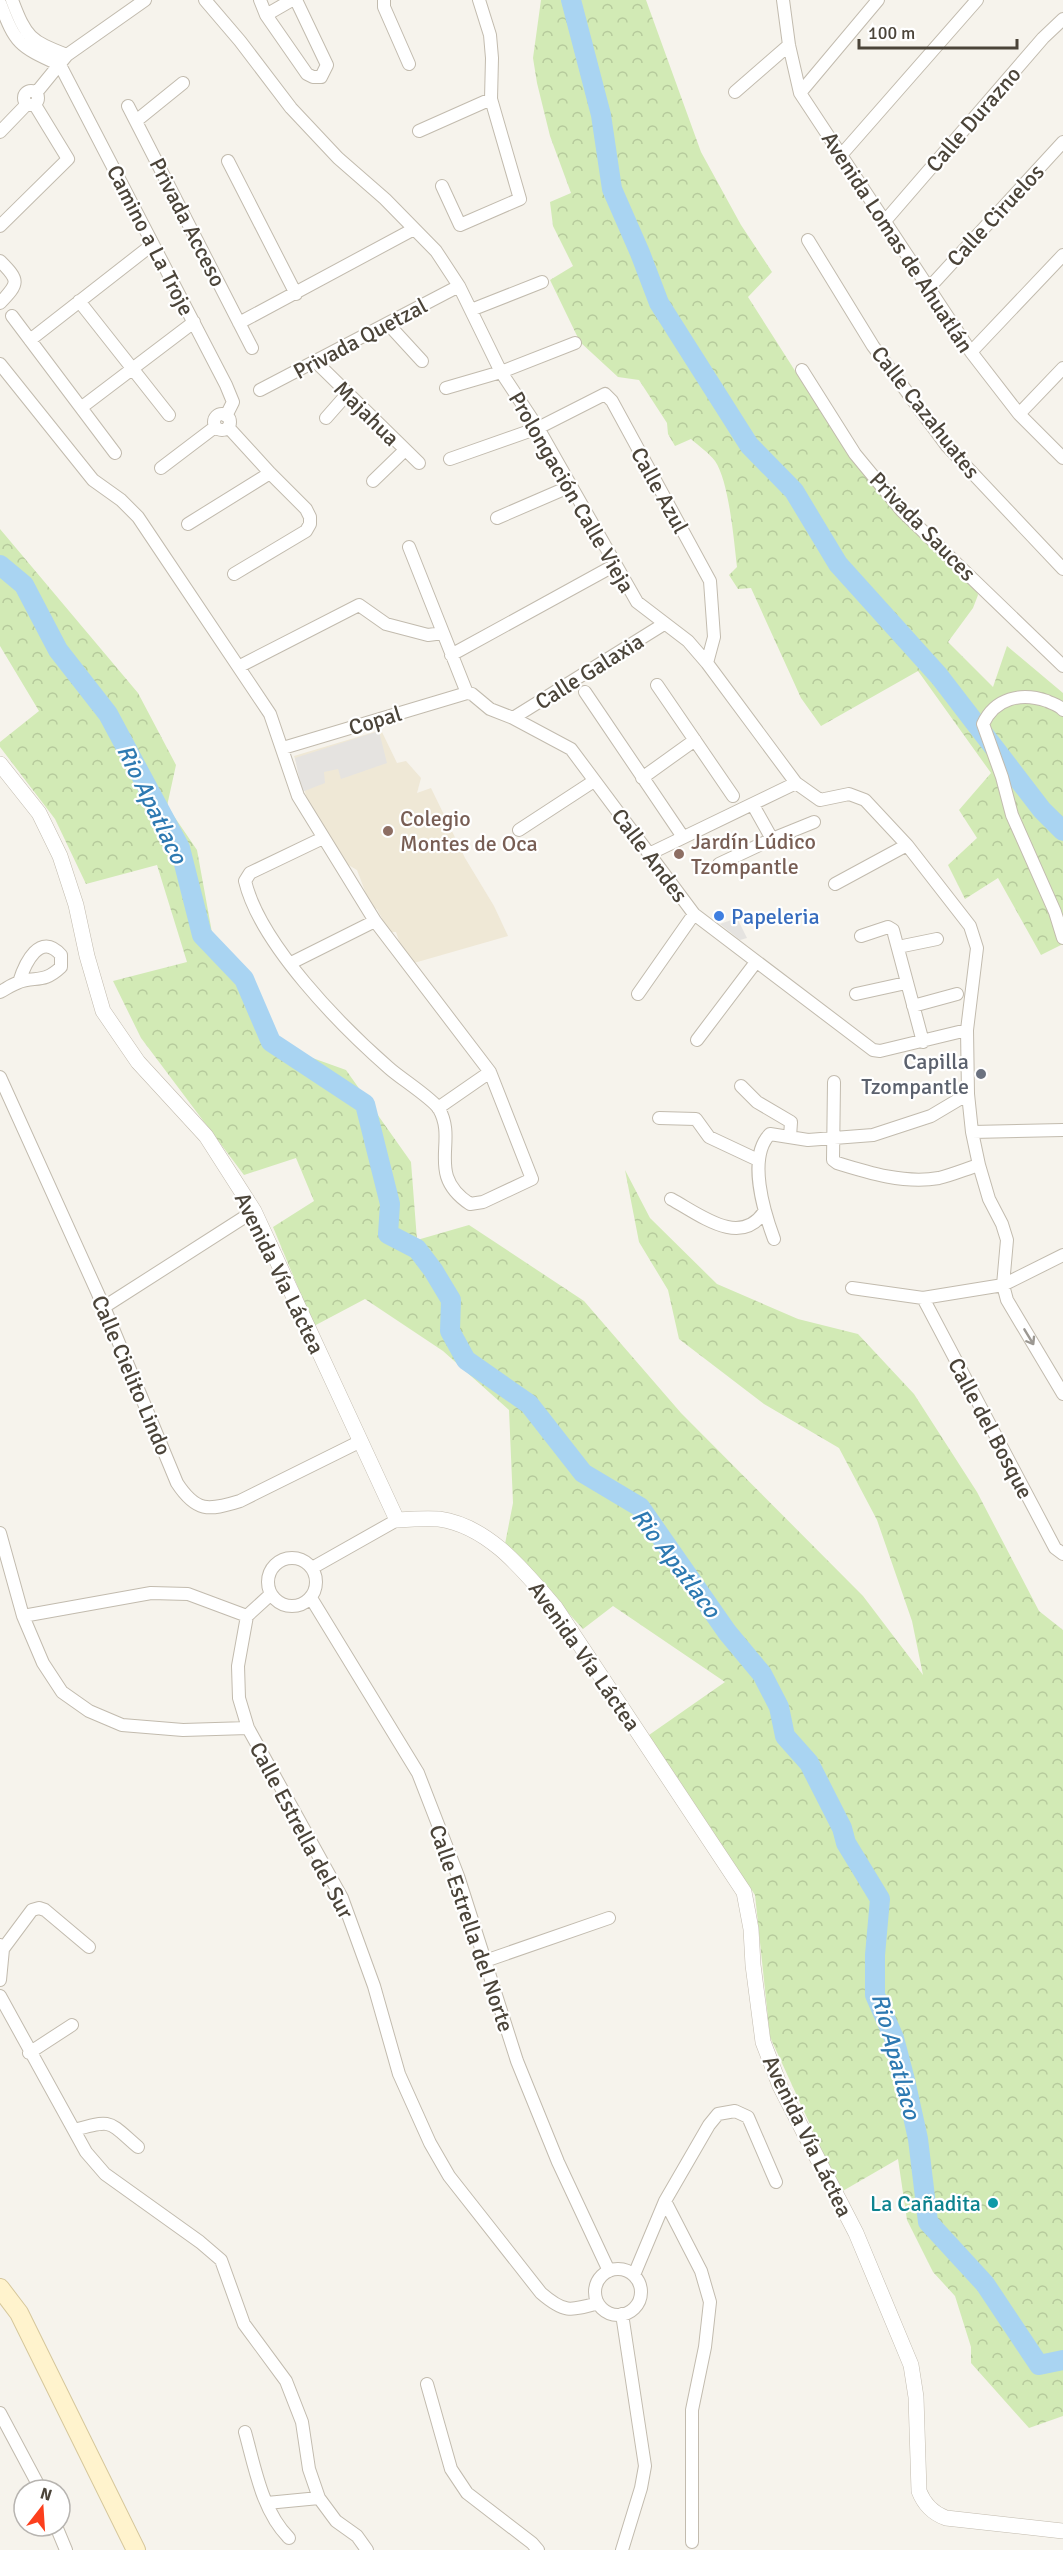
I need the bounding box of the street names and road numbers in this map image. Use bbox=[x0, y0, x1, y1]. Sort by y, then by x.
street label: Calle Durazno bbox=[920, 61, 1027, 178]
street label: Avenida Lomas de Ahuatlán bbox=[816, 127, 979, 358]
street label: Privada Acceso bbox=[144, 153, 232, 291]
street label: Calle Ciruelos bbox=[941, 159, 1050, 272]
street label: Camino a La Troje bbox=[101, 160, 200, 320]
street label: Privada Quetzal bbox=[289, 292, 432, 385]
street label: Calle Cazahuates bbox=[865, 341, 986, 484]
street label: Majahua bbox=[328, 375, 405, 452]
street label: Prolongación Calle Vieja bbox=[503, 387, 640, 598]
street label: Calle Azul bbox=[625, 442, 694, 538]
street label: Privada Sauces bbox=[864, 466, 981, 587]
street label: Calle Galaxia bbox=[530, 627, 649, 715]
street label: Copal bbox=[345, 700, 405, 741]
street label: Calle Andes bbox=[606, 803, 694, 907]
street label: Avenida Vía Láctea bbox=[229, 1188, 330, 1358]
street label: Calle Cielito Lindo bbox=[86, 1291, 177, 1459]
street label: Calle del Bosque bbox=[942, 1353, 1039, 1503]
street label: Avenida Vía Láctea bbox=[523, 1576, 646, 1736]
street label: Calle Estrella del Sur bbox=[244, 1737, 360, 1923]
street label: Calle Estrella del Norte bbox=[423, 1821, 520, 2035]
street label: Avenida Vía Láctea bbox=[757, 2051, 858, 2221]

